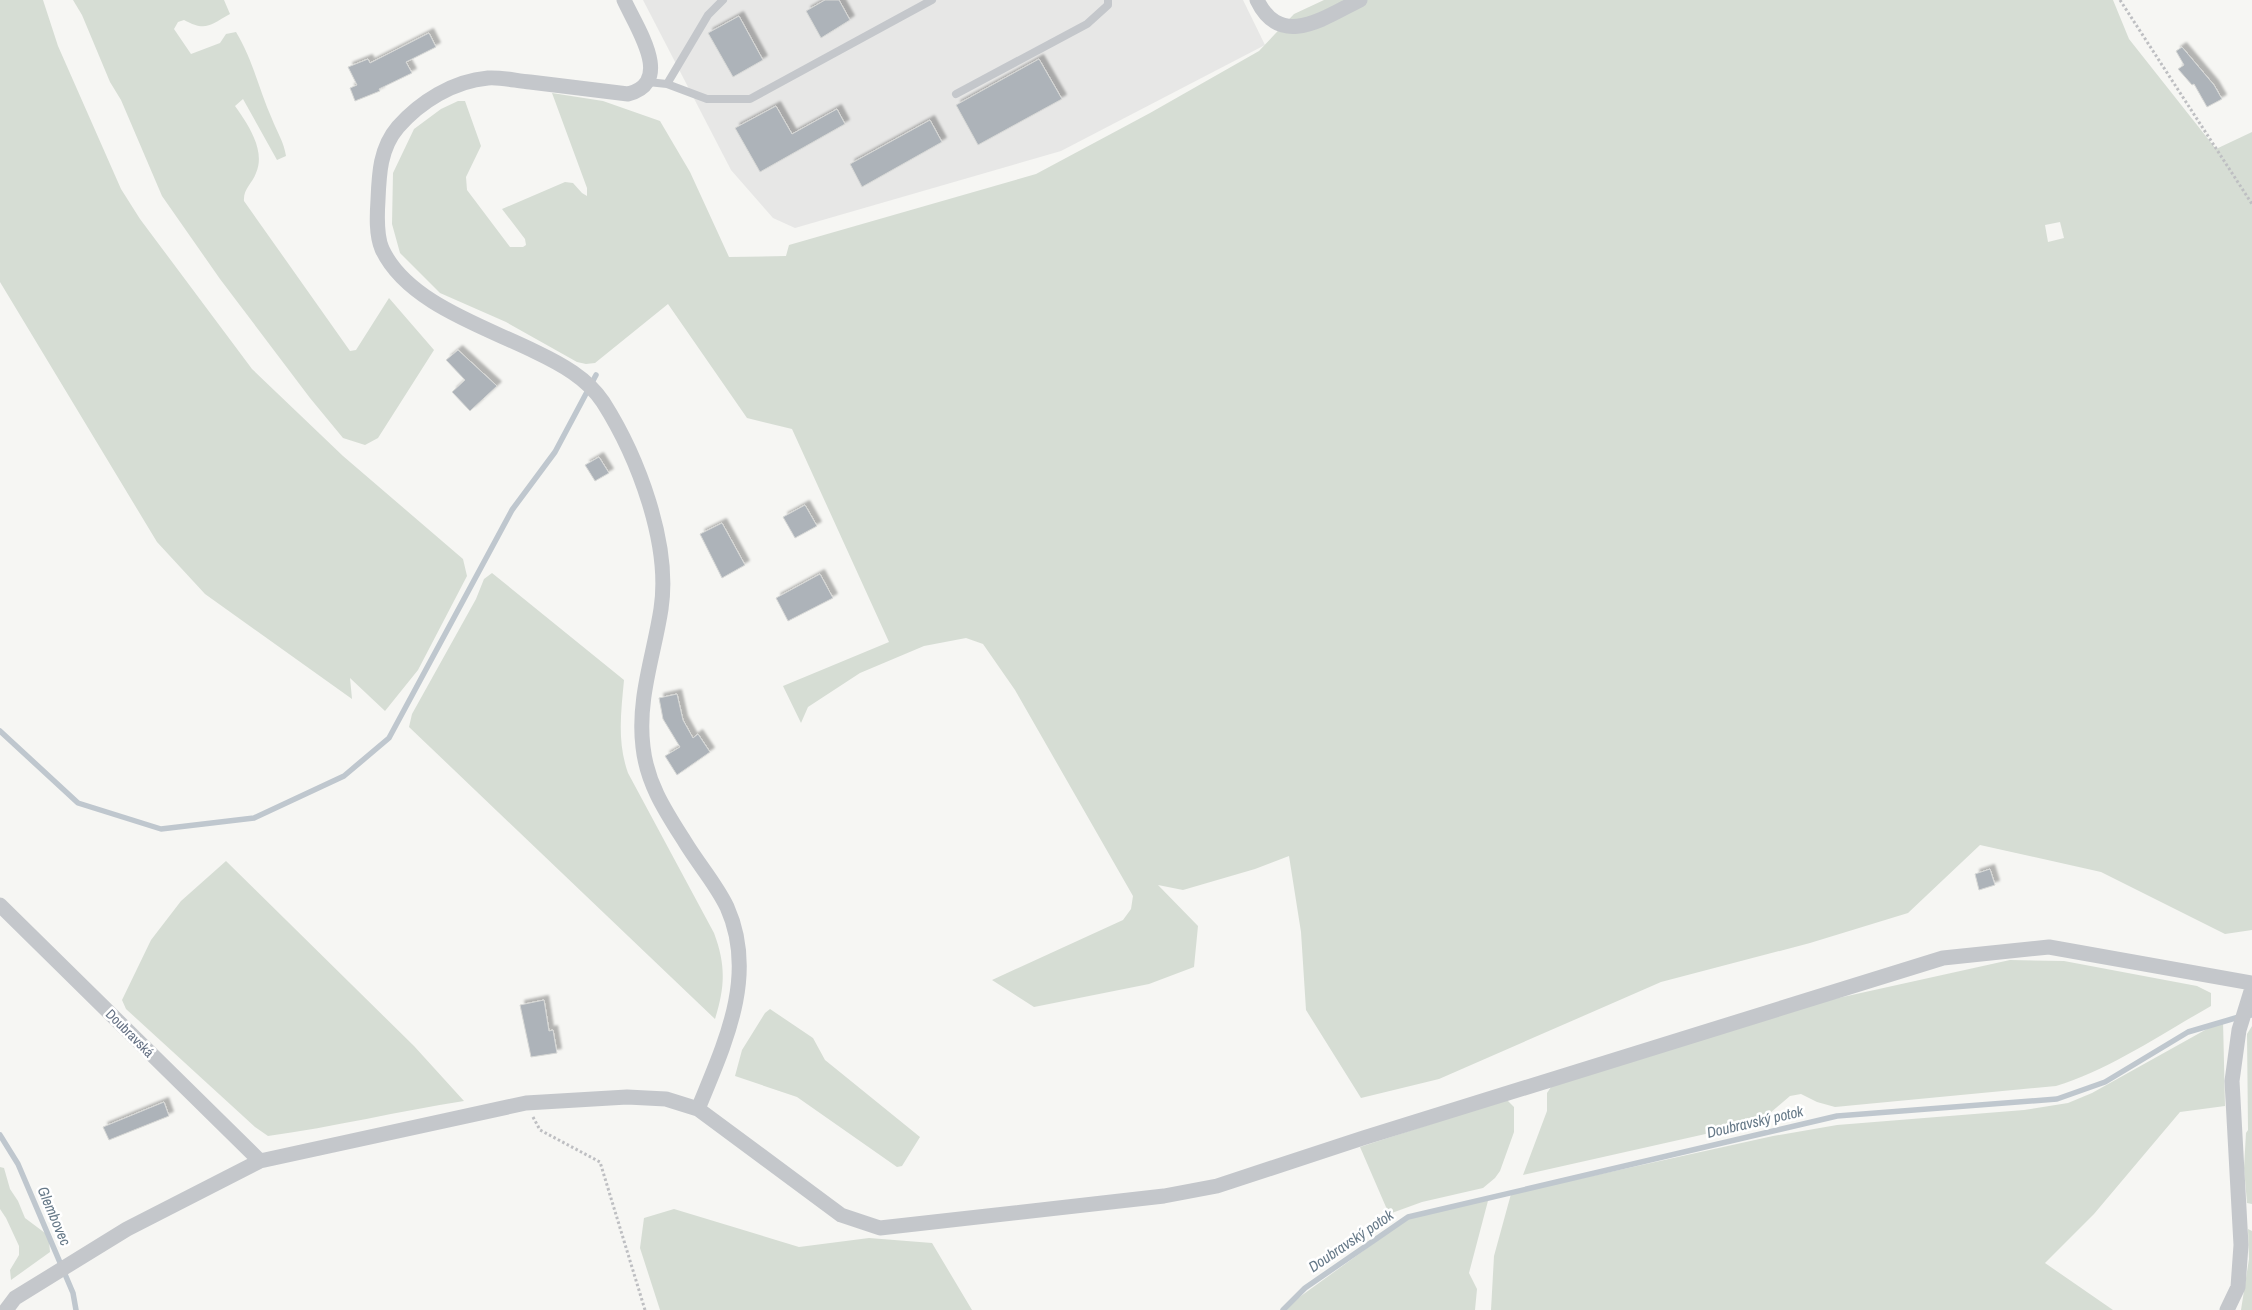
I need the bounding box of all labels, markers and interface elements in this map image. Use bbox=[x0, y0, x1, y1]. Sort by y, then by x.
street label: Doubravská bbox=[102, 1005, 158, 1061]
water label: Doubravský potok bbox=[1705, 1100, 1806, 1143]
water label: Glembovec bbox=[33, 1183, 76, 1249]
water label: Doubravský potok bbox=[1304, 1204, 1398, 1277]

